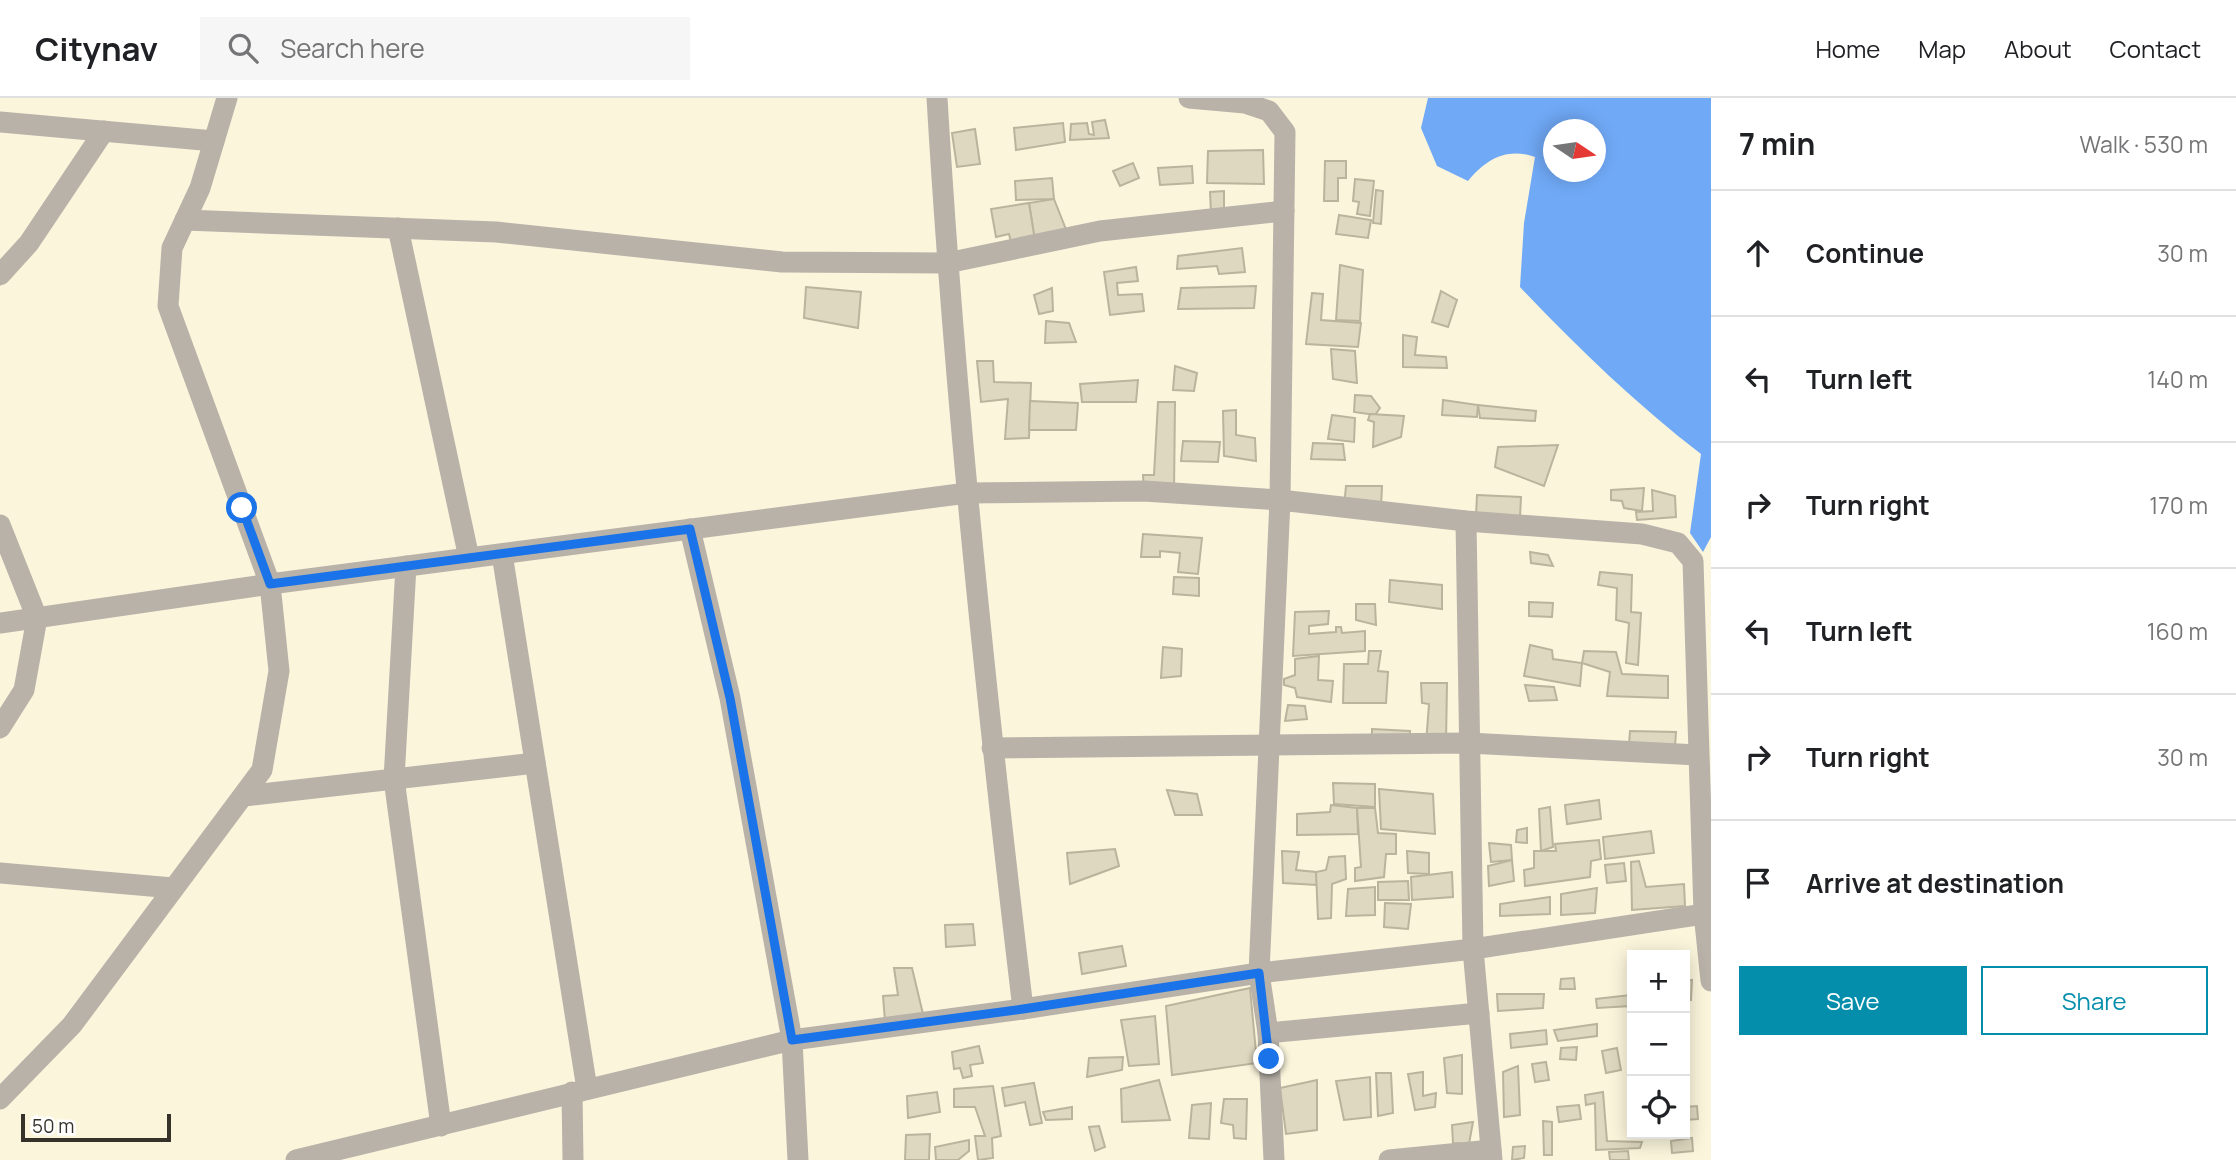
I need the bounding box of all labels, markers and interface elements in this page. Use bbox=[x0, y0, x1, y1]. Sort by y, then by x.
search box bbox=[200, 17, 690, 80]
text: Citynav bbox=[35, 26, 158, 71]
icon: search bbox=[224, 29, 262, 67]
text: Search here bbox=[280, 30, 425, 66]
text: Home bbox=[1815, 32, 1880, 65]
text: Map bbox=[1918, 32, 1966, 65]
text: About bbox=[2004, 32, 2072, 65]
text: Contact bbox=[2110, 32, 2201, 65]
north arrow bbox=[1543, 119, 1606, 182]
text: 7 min bbox=[1739, 123, 1815, 164]
text: Walk · 530 m bbox=[2079, 128, 2208, 160]
icon: ahead bbox=[1739, 234, 1777, 272]
text: Continue bbox=[1806, 235, 1924, 271]
text: 30 m bbox=[2157, 237, 2208, 269]
icon: left bbox=[1739, 360, 1777, 398]
text: Turn left bbox=[1806, 361, 1913, 397]
text: 140 m bbox=[2147, 363, 2208, 395]
icon: right bbox=[1739, 486, 1777, 524]
text: Turn right bbox=[1806, 487, 1930, 523]
text: 170 m bbox=[2149, 489, 2208, 521]
route start bbox=[226, 492, 257, 523]
icon: left bbox=[1739, 612, 1777, 650]
text: Turn left bbox=[1806, 613, 1913, 649]
text: 160 m bbox=[2147, 615, 2208, 647]
icon: right bbox=[1739, 738, 1777, 776]
text: Turn right bbox=[1806, 739, 1930, 775]
text: 30 m bbox=[2157, 741, 2208, 773]
icon: arrive bbox=[1739, 864, 1777, 902]
text: Arrive at destination bbox=[1806, 865, 2064, 901]
map controls bbox=[1627, 950, 1690, 1139]
button: + bbox=[1627, 950, 1690, 1013]
button: Save bbox=[1739, 966, 1967, 1035]
button: Share bbox=[1981, 966, 2208, 1035]
button: − bbox=[1627, 1013, 1690, 1076]
route end bbox=[1253, 1043, 1284, 1074]
button: locate bbox=[1627, 1076, 1690, 1139]
scale bar bbox=[21, 1111, 172, 1143]
text: 50 m bbox=[32, 1113, 74, 1139]

